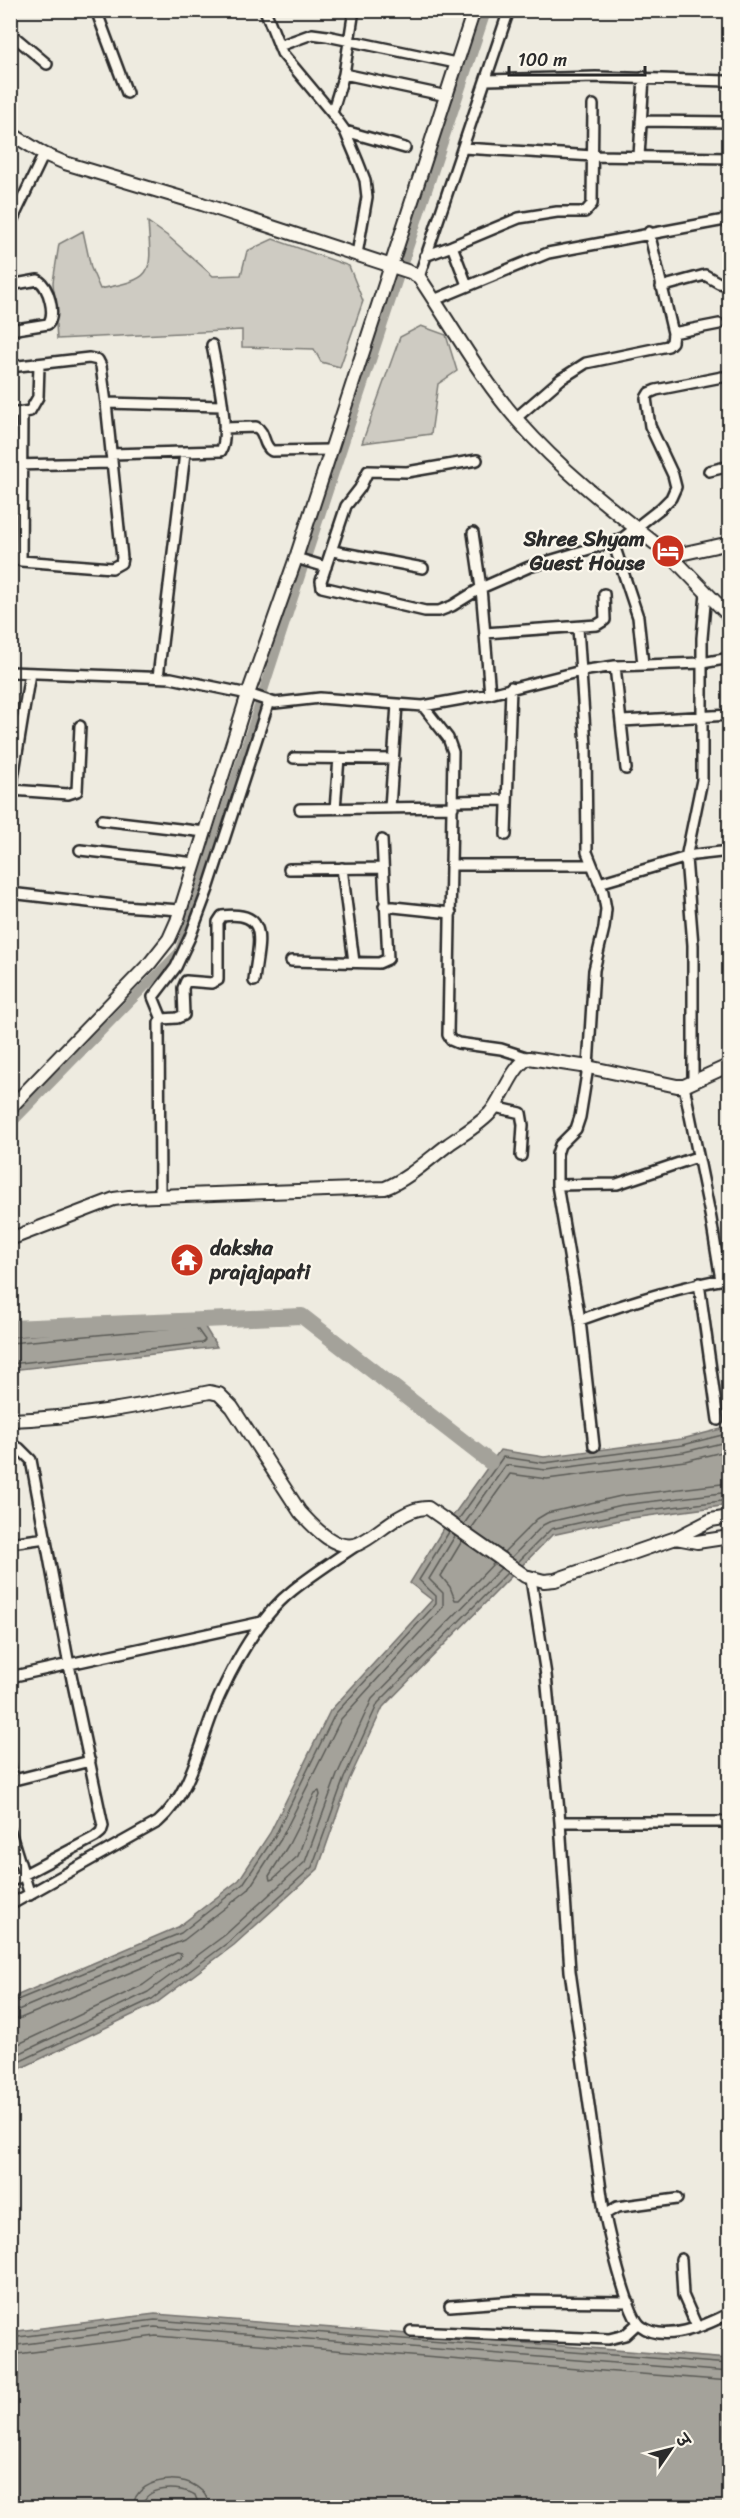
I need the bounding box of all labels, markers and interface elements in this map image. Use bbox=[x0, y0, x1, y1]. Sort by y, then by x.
scale bar bbox=[509, 39, 646, 77]
text: 100 m bbox=[518, 44, 567, 76]
place label: Shree Shyam Guest House bbox=[522, 520, 645, 582]
hotel icon: Shree Shyam Guest House bbox=[650, 533, 686, 569]
place label: daksha prajajapati bbox=[208, 1229, 311, 1291]
temple icon: daksha prajajapati bbox=[169, 1242, 205, 1278]
north arrow bbox=[641, 2419, 701, 2479]
text: उ bbox=[667, 2426, 699, 2454]

